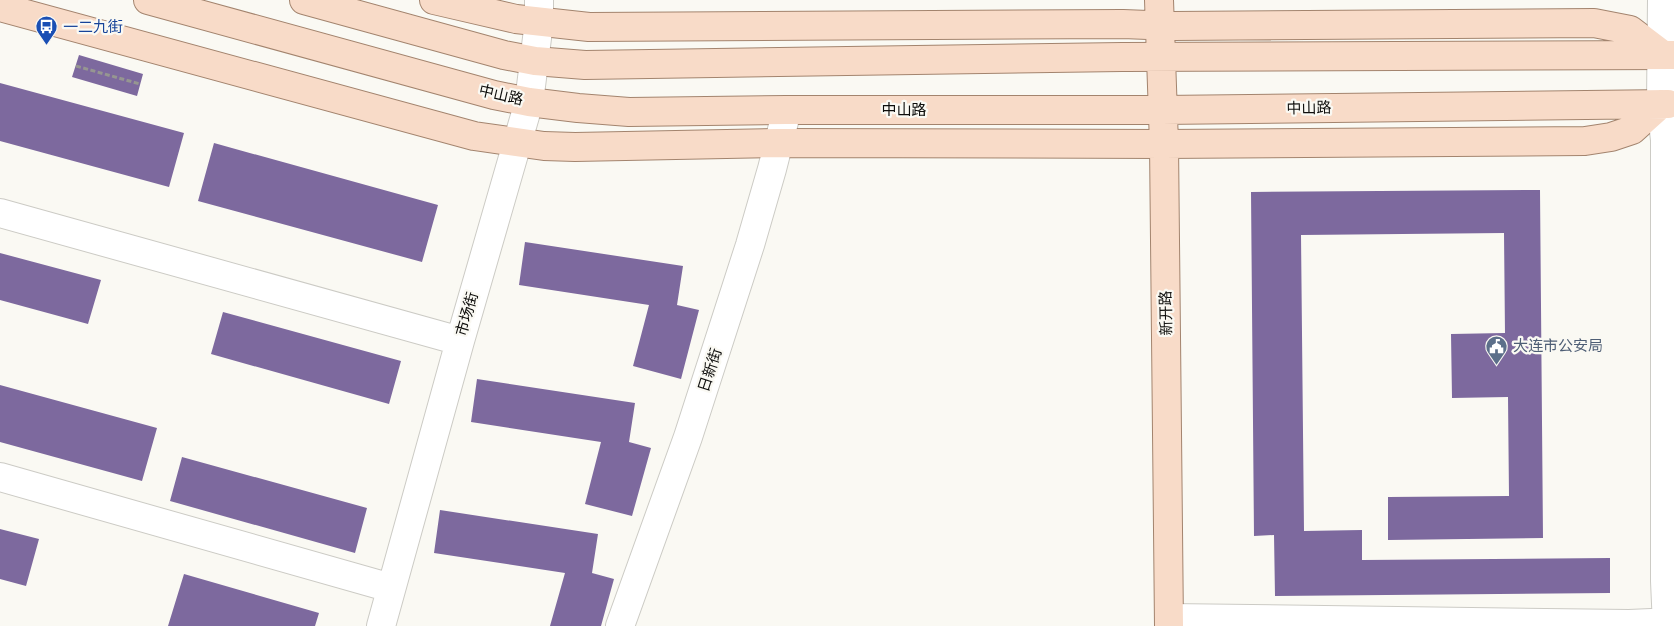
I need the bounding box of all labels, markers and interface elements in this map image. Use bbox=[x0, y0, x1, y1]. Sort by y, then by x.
bus stop icon: 一二九街 bbox=[35, 15, 59, 46]
place label: 一二九街 bbox=[63, 18, 123, 36]
street label: 中山路 bbox=[477, 81, 525, 109]
street label: 中山路 bbox=[1286, 99, 1332, 117]
street label: 中山路 bbox=[881, 101, 927, 119]
street label: 市场街 bbox=[452, 290, 482, 338]
street label: 新开路 bbox=[1157, 290, 1175, 336]
public building icon: 大连市公安局 bbox=[1485, 334, 1509, 365]
place label: 大连市公安局 bbox=[1513, 337, 1603, 355]
street label: 日新街 bbox=[694, 346, 726, 394]

